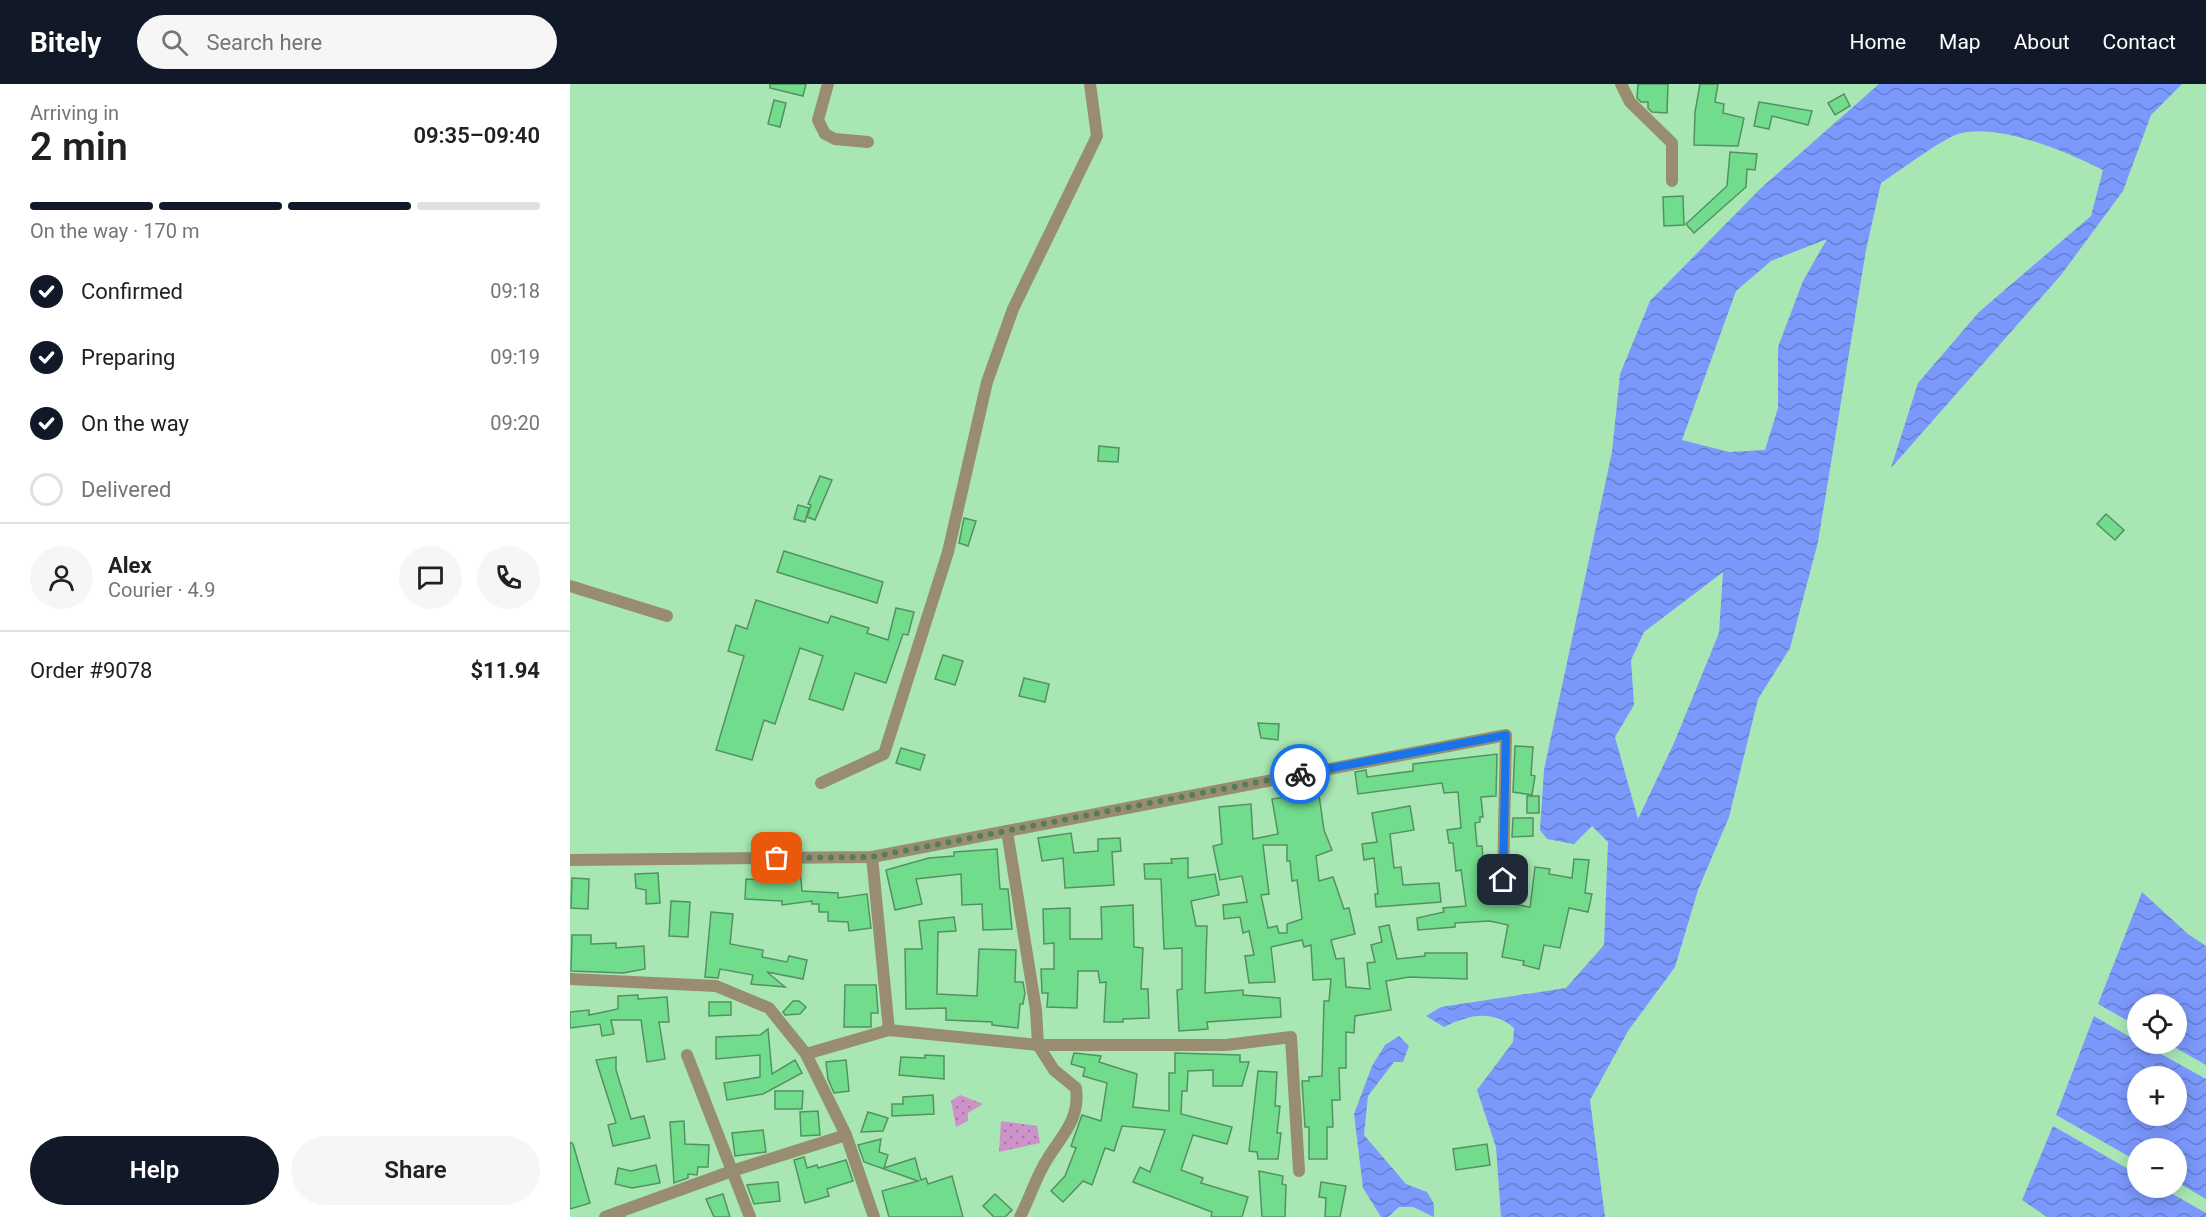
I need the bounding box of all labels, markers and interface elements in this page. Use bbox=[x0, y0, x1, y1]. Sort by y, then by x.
search box bbox=[137, 15, 557, 69]
text: Bitely bbox=[30, 26, 101, 59]
icon: search bbox=[158, 26, 191, 59]
text: Search here bbox=[206, 30, 322, 55]
text: Home bbox=[1850, 30, 1906, 54]
text: Map bbox=[1939, 30, 1981, 54]
text: About bbox=[2014, 30, 2070, 54]
text: Contact bbox=[2103, 30, 2176, 54]
text: Arriving in bbox=[30, 101, 119, 125]
text: 09:35–09:40 bbox=[413, 123, 540, 148]
text: 2 min bbox=[30, 124, 128, 170]
text: On the way · 170 m bbox=[30, 219, 199, 243]
icon: check bbox=[30, 275, 63, 308]
text: Confirmed bbox=[81, 279, 183, 304]
text: 09:18 bbox=[490, 279, 540, 303]
icon: check bbox=[30, 341, 63, 374]
text: Preparing bbox=[81, 345, 175, 370]
text: 09:19 bbox=[490, 345, 540, 369]
icon: check bbox=[30, 407, 63, 440]
text: On the way bbox=[81, 411, 189, 436]
text: 09:20 bbox=[490, 411, 540, 435]
text: Delivered bbox=[81, 477, 171, 502]
button: person bbox=[30, 546, 93, 609]
button: chat bbox=[399, 546, 462, 609]
button: phone bbox=[477, 546, 540, 609]
text: Alex bbox=[108, 553, 152, 578]
text: Courier · 4.9 bbox=[108, 578, 215, 602]
text: Order #9078 bbox=[30, 658, 152, 683]
text: $11.94 bbox=[471, 658, 540, 683]
courier bbox=[1270, 744, 1330, 804]
icon: bike bbox=[1284, 758, 1317, 791]
pin bbox=[751, 832, 802, 883]
icon: bag bbox=[760, 841, 793, 874]
pin bbox=[1477, 854, 1528, 905]
icon: home bbox=[1486, 863, 1519, 896]
map controls bbox=[2127, 994, 2187, 1198]
button: locate bbox=[2127, 994, 2187, 1054]
button: + bbox=[2127, 1066, 2187, 1126]
button: Help bbox=[30, 1136, 279, 1205]
button: Share bbox=[291, 1136, 540, 1205]
button: − bbox=[2127, 1138, 2187, 1198]

